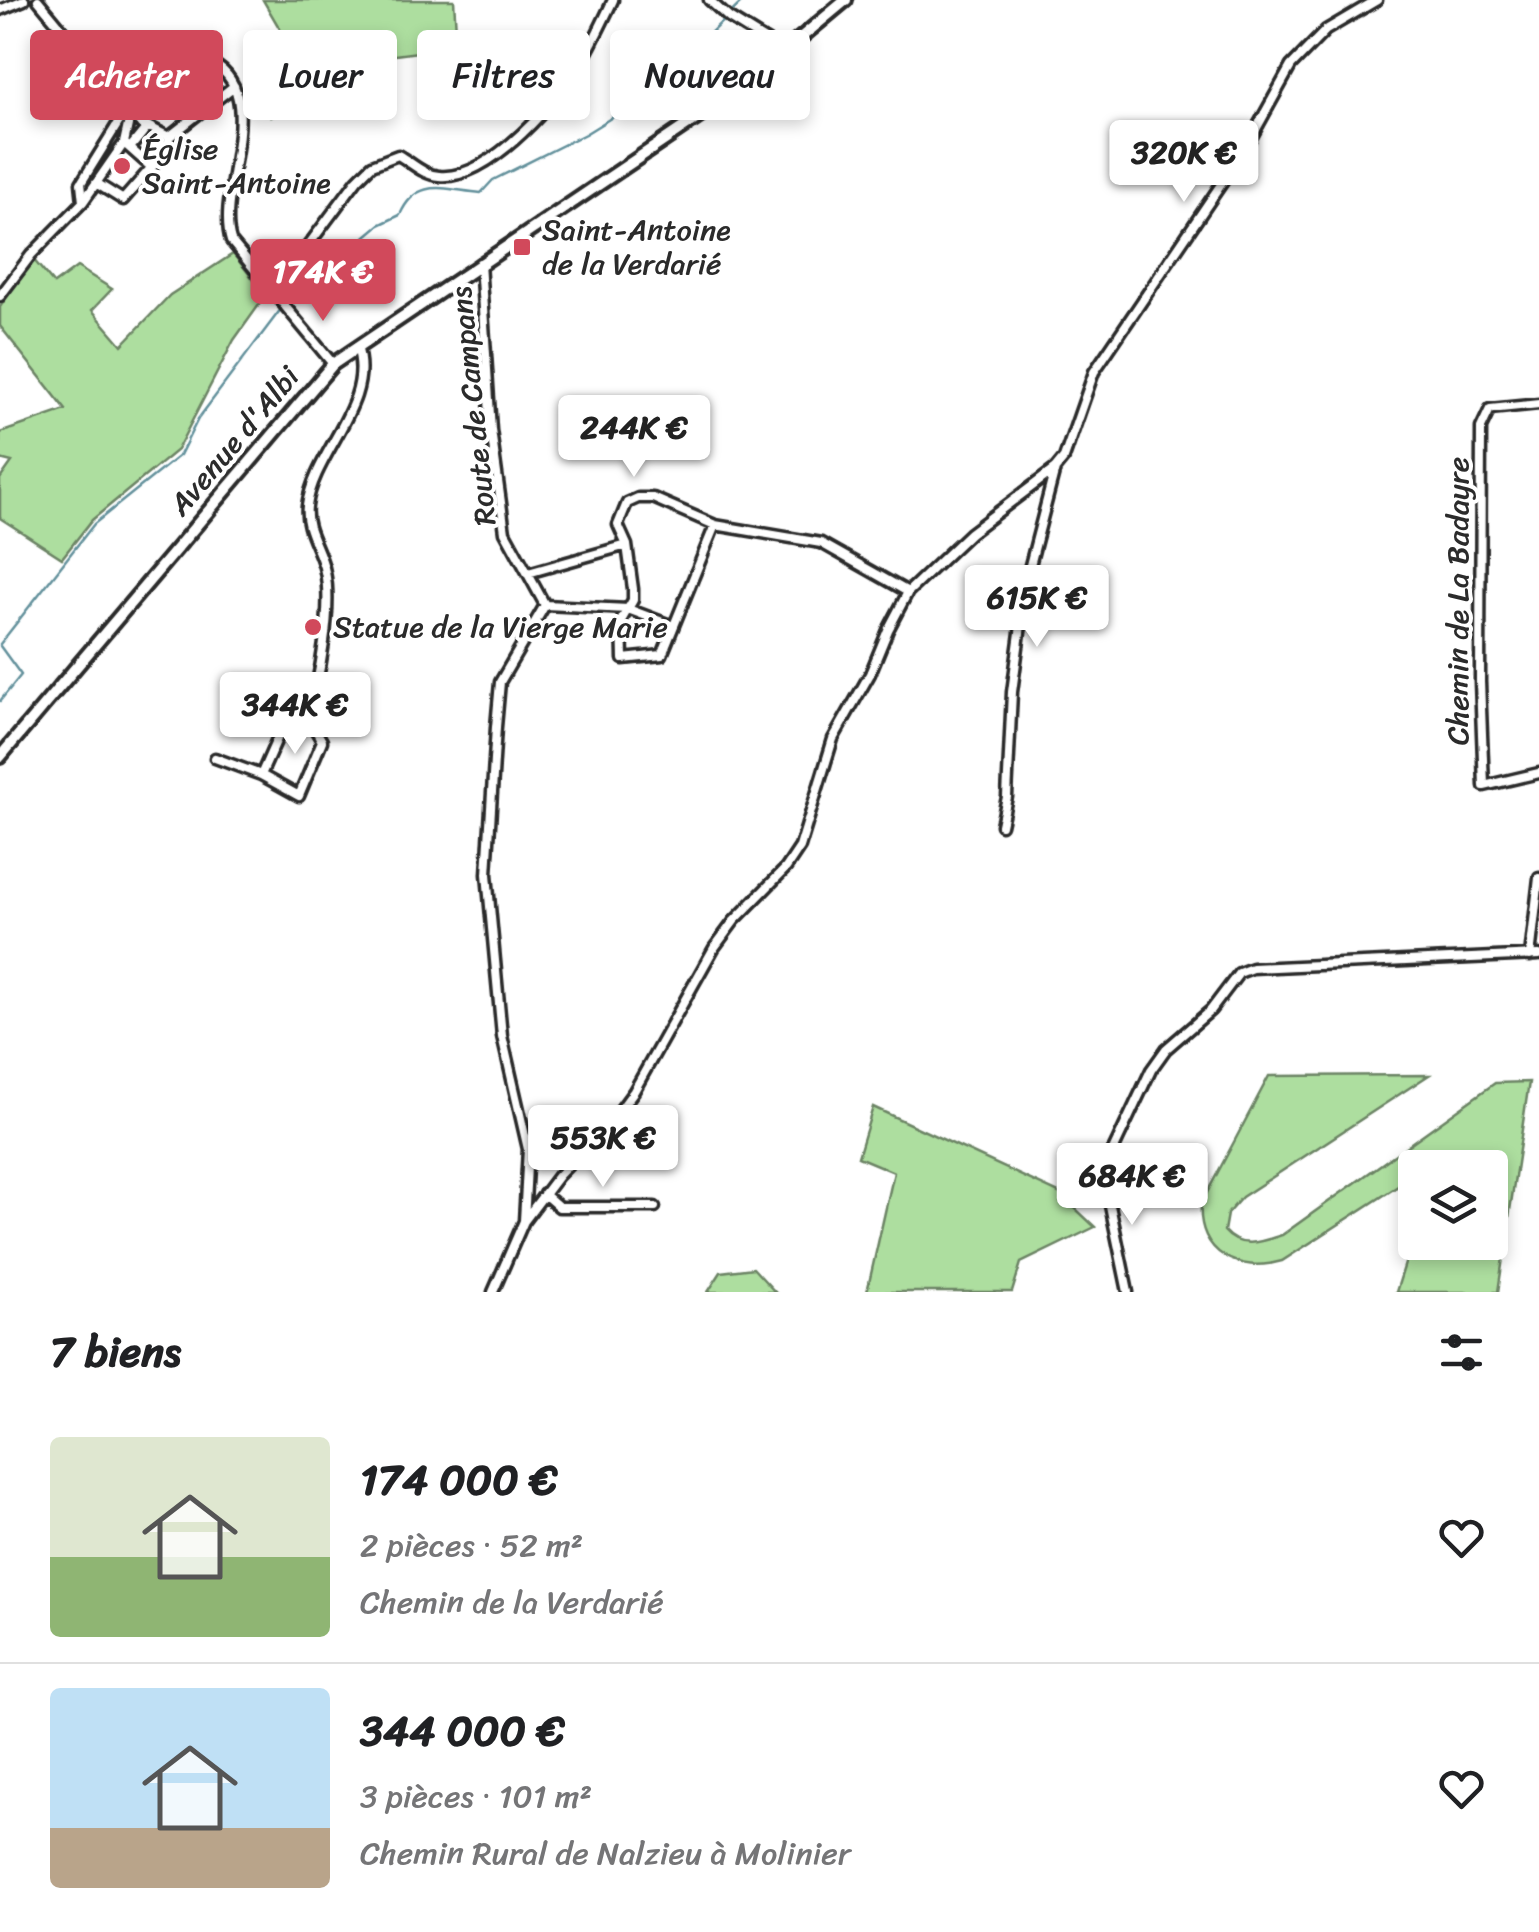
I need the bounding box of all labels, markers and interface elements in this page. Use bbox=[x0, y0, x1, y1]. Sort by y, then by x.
chip: Acheter bbox=[30, 30, 223, 120]
chip: Louer bbox=[243, 30, 397, 120]
chip: Filtres bbox=[417, 30, 590, 120]
chip: Nouveau bbox=[610, 30, 810, 120]
pin: 320K € bbox=[1103, 120, 1265, 205]
place label: Église Saint-Antoine bbox=[142, 122, 331, 210]
text: 320K € bbox=[1131, 124, 1237, 181]
marker: Église Saint-Antoine bbox=[111, 155, 133, 177]
place label: Saint-Antoine de la Verdarié bbox=[542, 203, 731, 291]
marker: Saint-Antoine de la Verdarié bbox=[511, 236, 533, 258]
pin: 174K € bbox=[242, 239, 404, 324]
text: 174K € bbox=[272, 243, 374, 300]
street label: Route de Campans bbox=[434, 283, 512, 528]
street label: Avenue d'Albi bbox=[154, 352, 315, 529]
pin: 244K € bbox=[553, 395, 715, 480]
text: 244K € bbox=[580, 399, 688, 456]
street label: Chemin de La Badayre bbox=[1431, 457, 1485, 745]
pin: 615K € bbox=[956, 565, 1118, 650]
text: 615K € bbox=[987, 569, 1087, 626]
place label: Statue de la Vierge Marie bbox=[333, 600, 668, 654]
marker: Statue de la Vierge Marie bbox=[302, 616, 324, 638]
pin: 344K € bbox=[214, 672, 376, 757]
text: 344K € bbox=[242, 676, 348, 733]
pin: 553K € bbox=[522, 1105, 684, 1190]
text: 553K € bbox=[550, 1109, 656, 1166]
pin: 684K € bbox=[1051, 1143, 1213, 1228]
text: 684K € bbox=[1079, 1147, 1185, 1204]
map controls bbox=[1398, 1150, 1508, 1260]
button: layers bbox=[1398, 1150, 1508, 1260]
text: 7 biens bbox=[50, 1315, 181, 1389]
icon: filters bbox=[1434, 1325, 1489, 1380]
text: 174 000 € bbox=[360, 1443, 558, 1517]
icon: home bbox=[130, 1477, 250, 1597]
icon: heart bbox=[1434, 1510, 1489, 1565]
text: 2 pièces · 52 m² bbox=[360, 1517, 583, 1574]
text: Chemin de la Verdarié bbox=[360, 1574, 664, 1631]
text: 344 000 € bbox=[360, 1694, 565, 1768]
icon: home bbox=[130, 1728, 250, 1848]
icon: heart bbox=[1434, 1761, 1489, 1816]
text: 3 pièces · 101 m² bbox=[360, 1768, 592, 1825]
text: Chemin Rural de Nalzieu à Molinier bbox=[360, 1825, 851, 1882]

